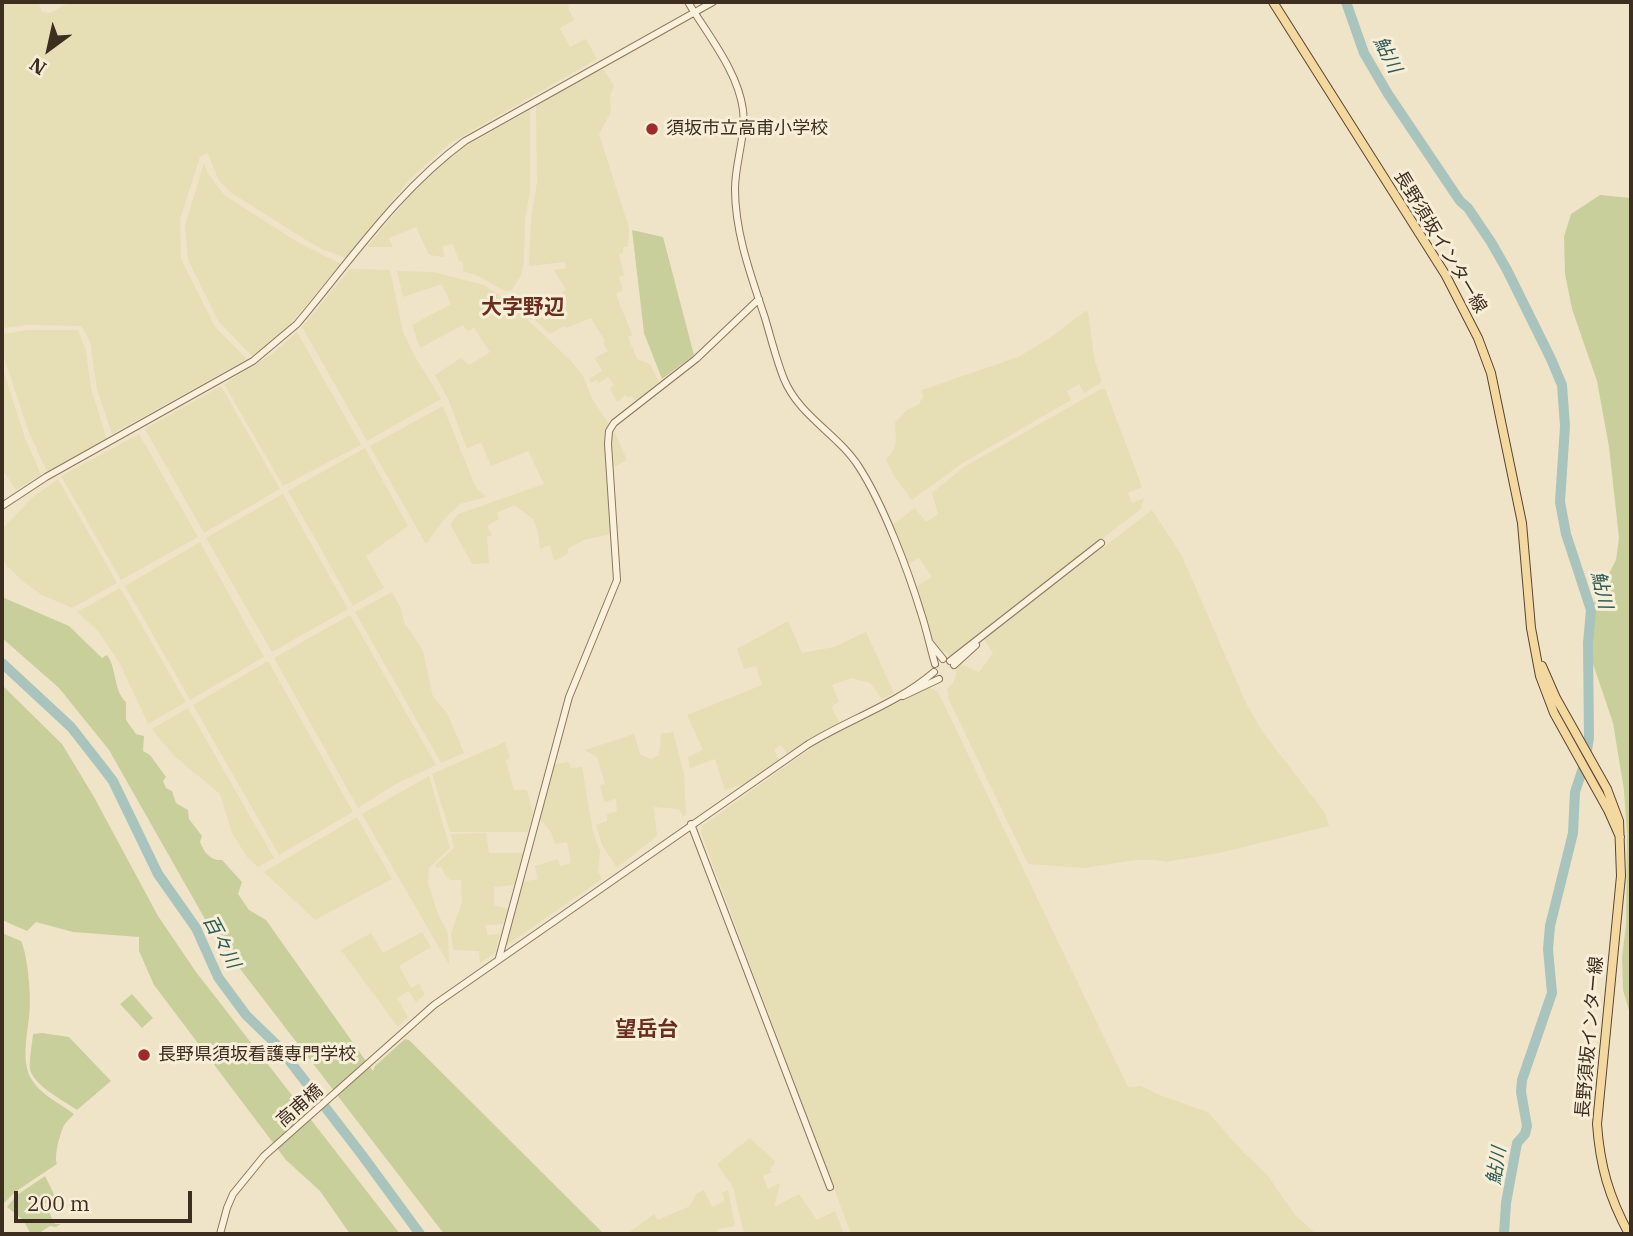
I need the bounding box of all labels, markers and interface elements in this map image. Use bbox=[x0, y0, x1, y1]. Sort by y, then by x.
north arrow bbox=[14, 14, 84, 84]
water label: 鮎川 bbox=[1368, 33, 1406, 77]
text: N bbox=[25, 52, 50, 81]
place label: 須坂市立高甫小学校 bbox=[666, 118, 828, 140]
marker: 須坂市立高甫小学校 bbox=[644, 121, 660, 137]
street label: 長野須坂インター線 bbox=[1389, 167, 1491, 317]
district label: 大字野辺 bbox=[481, 295, 565, 321]
water label: 鮎川 bbox=[1586, 569, 1616, 611]
water label: 百々川 bbox=[198, 911, 244, 973]
street label: 長野須坂インター線 bbox=[1572, 955, 1608, 1119]
district label: 望岳台 bbox=[616, 1017, 678, 1043]
place label: 長野県須坂看護専門学校 bbox=[158, 1044, 356, 1066]
marker: 長野県須坂看護専門学校 bbox=[136, 1047, 152, 1063]
street label: 高甫橋 bbox=[273, 1080, 327, 1132]
water label: 鮎川 bbox=[1483, 1145, 1511, 1187]
scale bar bbox=[18, 1176, 196, 1220]
text: 200 m bbox=[27, 1189, 90, 1217]

